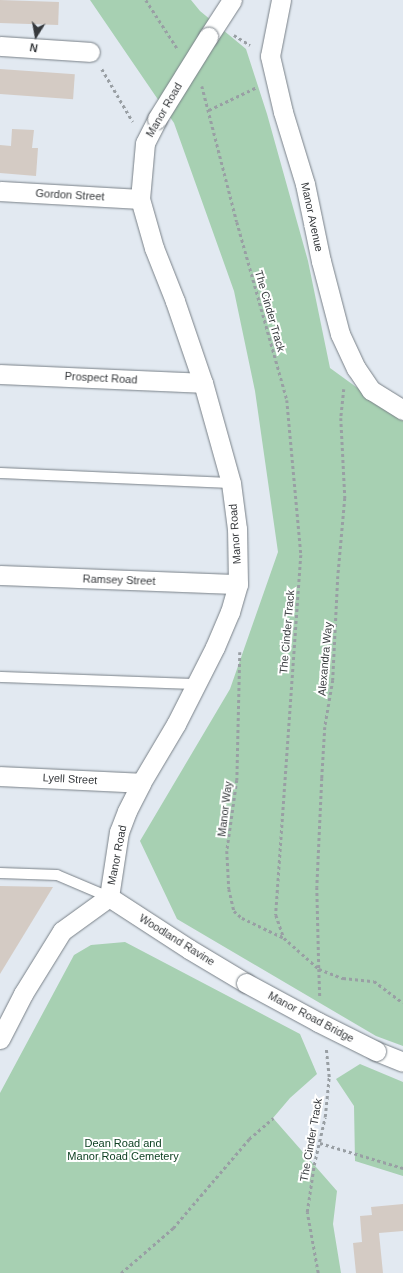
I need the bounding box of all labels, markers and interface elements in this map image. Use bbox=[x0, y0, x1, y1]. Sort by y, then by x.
north arrow bbox=[16, 16, 56, 56]
text: N bbox=[29, 41, 39, 54]
street label: Manor Road bbox=[143, 80, 185, 140]
street label: Manor Avenue bbox=[298, 181, 326, 253]
street label: Gordon Street bbox=[35, 187, 105, 203]
street label: The Cinder Track bbox=[252, 269, 288, 353]
street label: Prospect Road bbox=[64, 370, 138, 386]
street label: Manor Road bbox=[226, 503, 244, 565]
street label: Ramsey Street bbox=[82, 572, 156, 588]
street label: The Cinder Track bbox=[277, 589, 297, 675]
street label: Alexandra Way bbox=[315, 621, 335, 697]
street label: Lyell Street bbox=[42, 771, 98, 787]
street label: Manor Way bbox=[215, 780, 235, 838]
street label: Manor Road bbox=[105, 824, 129, 886]
street label: Woodland Ravine bbox=[137, 911, 217, 969]
street label: Manor Road Bridge bbox=[266, 989, 356, 1045]
street label: The Cinder Track bbox=[297, 1097, 325, 1183]
park label: Dean Road and Manor Road Cemetery bbox=[67, 1137, 179, 1163]

